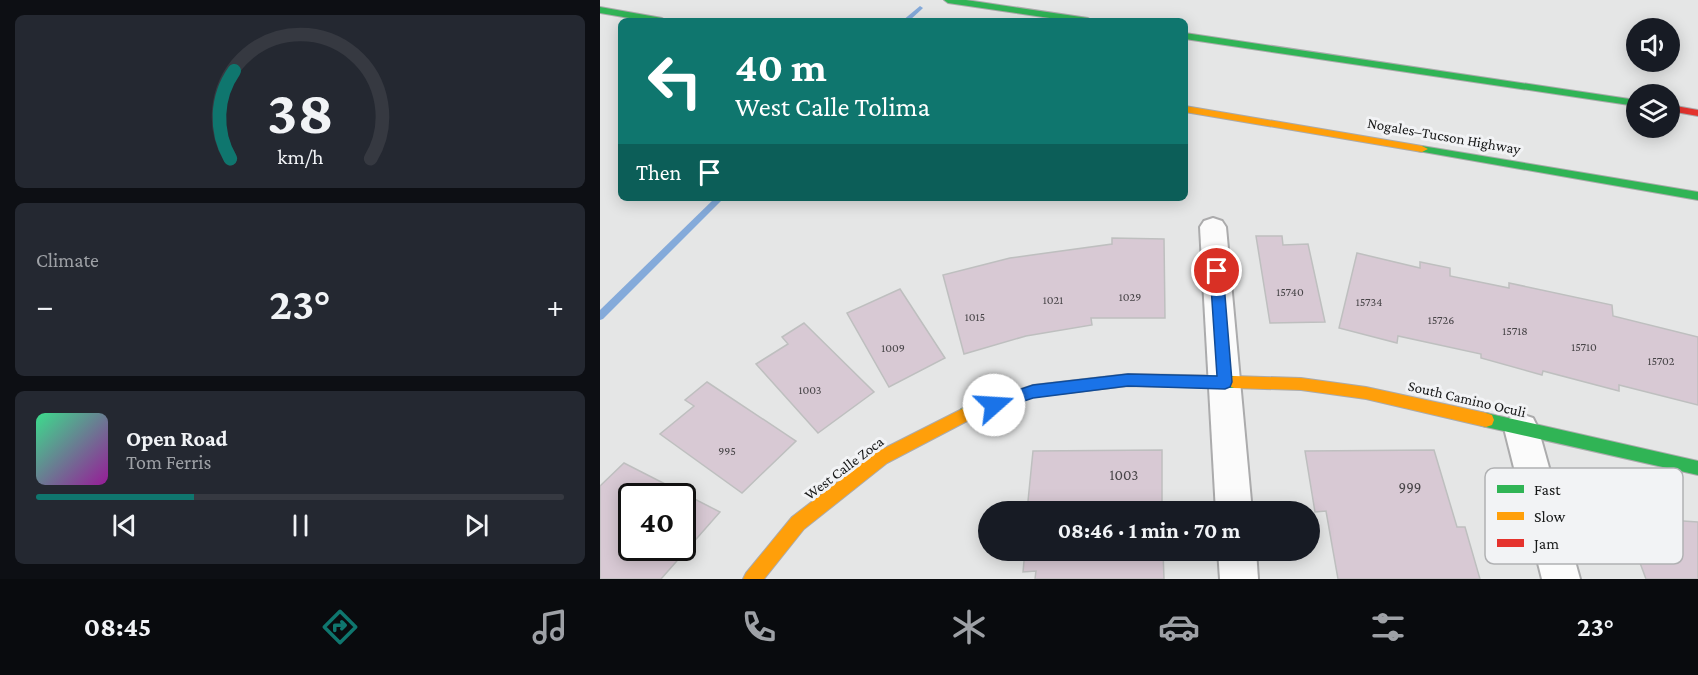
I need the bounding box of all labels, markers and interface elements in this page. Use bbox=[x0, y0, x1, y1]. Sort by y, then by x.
map controls bbox=[1626, 18, 1680, 138]
button: sound bbox=[1626, 18, 1680, 72]
icon: left bbox=[636, 42, 714, 120]
text: 40 m bbox=[735, 43, 827, 90]
text: 38 bbox=[267, 77, 333, 146]
button: layers bbox=[1626, 84, 1680, 138]
text: West Calle Tolima bbox=[735, 92, 930, 122]
street label: Nogales–Tucson Highway bbox=[1366, 115, 1522, 158]
text: km/h bbox=[277, 145, 324, 169]
icon: arrive bbox=[693, 156, 726, 189]
text: Then bbox=[636, 160, 681, 185]
pin bbox=[1191, 245, 1242, 296]
text: Climate bbox=[36, 249, 99, 271]
icon: arrive bbox=[1200, 254, 1233, 287]
text: 23° bbox=[269, 279, 331, 329]
house number: 15740 bbox=[1276, 285, 1304, 299]
text: − bbox=[36, 287, 53, 324]
text: + bbox=[547, 287, 564, 324]
house number: 1029 bbox=[1119, 290, 1141, 304]
house number: 1021 bbox=[1043, 293, 1063, 307]
house number: 15734 bbox=[1356, 295, 1382, 309]
house number: 1015 bbox=[965, 310, 985, 324]
house number: 15726 bbox=[1428, 313, 1454, 327]
house number: 15718 bbox=[1502, 324, 1528, 338]
house number: 15710 bbox=[1571, 340, 1597, 354]
house number: 1009 bbox=[881, 341, 905, 355]
house number: 15702 bbox=[1647, 354, 1675, 368]
position arrow bbox=[962, 373, 1026, 437]
street label: South Camino Oculi bbox=[1407, 378, 1528, 420]
house number: 1003 bbox=[798, 383, 822, 397]
text: Open Road bbox=[126, 426, 228, 451]
street label: West Calle Zoca bbox=[801, 433, 887, 503]
house number: 995 bbox=[718, 444, 736, 458]
text: Tom Ferris bbox=[126, 451, 211, 473]
house number: 1003 bbox=[1110, 467, 1138, 483]
legend bbox=[1485, 468, 1683, 564]
house number: 999 bbox=[1399, 479, 1421, 495]
text: Fast bbox=[1534, 481, 1561, 498]
speed limit sign: 40 bbox=[618, 483, 696, 561]
text: Slow bbox=[1534, 508, 1566, 525]
icon: previous bbox=[108, 509, 141, 542]
icon: pause bbox=[284, 509, 317, 542]
icon: next bbox=[460, 509, 493, 542]
text: 08:46 · 1 min · 70 m bbox=[1058, 518, 1240, 543]
text: Jam bbox=[1532, 535, 1559, 553]
icon: directions bbox=[319, 606, 361, 648]
icon: music bbox=[529, 606, 571, 648]
icon: phone bbox=[738, 606, 780, 648]
icon: climate bbox=[948, 606, 990, 648]
icon: car bbox=[1158, 606, 1200, 648]
icon: filters bbox=[1367, 606, 1409, 648]
text: 08:45 bbox=[84, 612, 151, 642]
text: 23° bbox=[1577, 612, 1614, 642]

